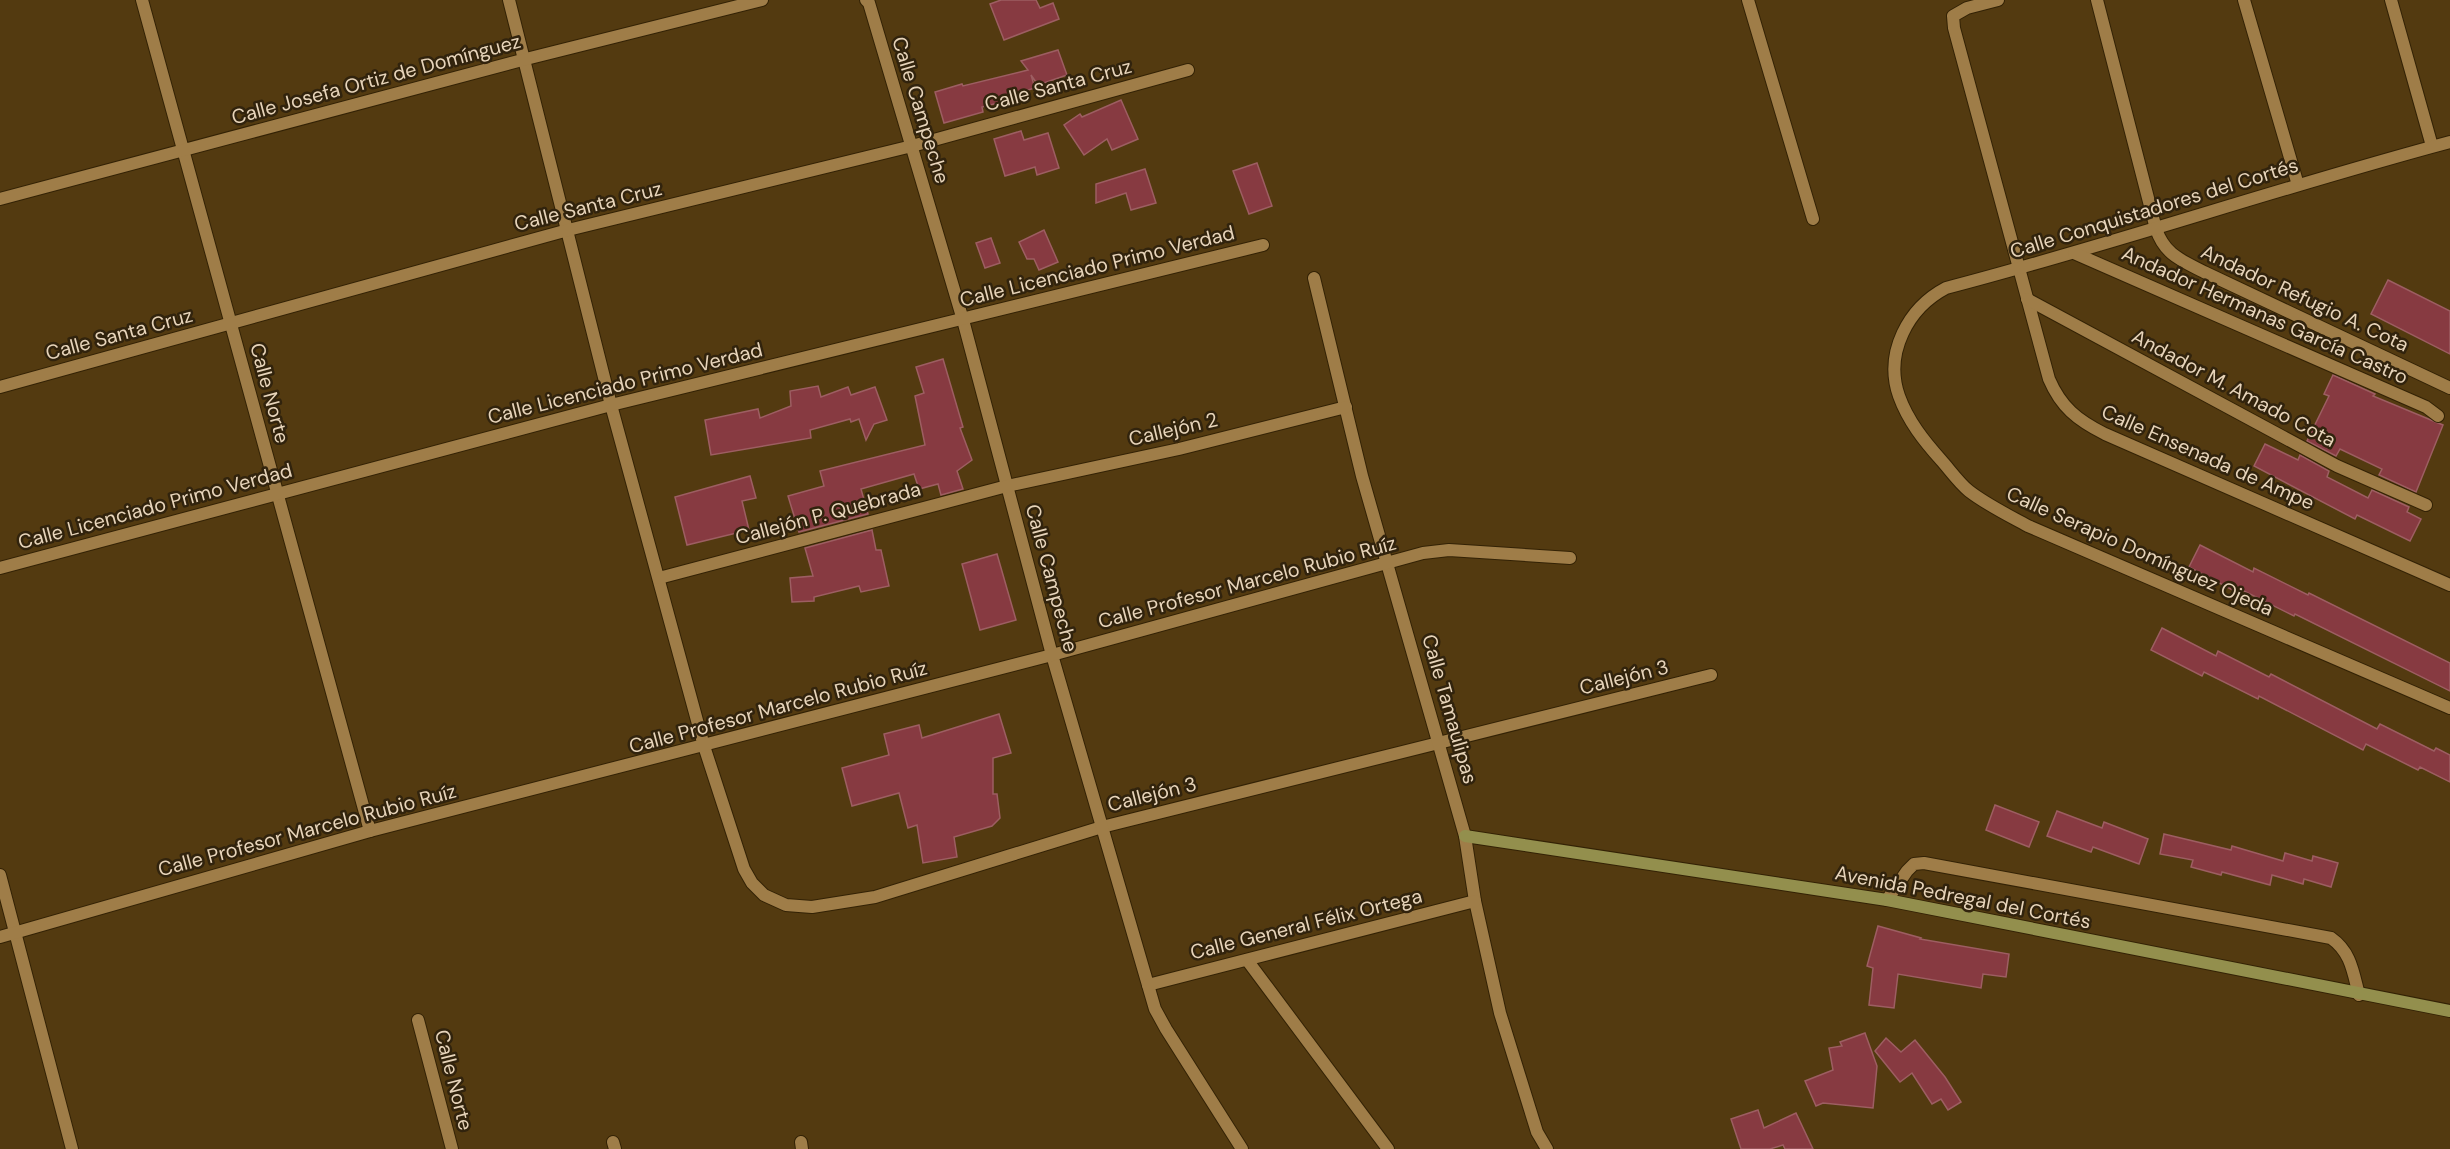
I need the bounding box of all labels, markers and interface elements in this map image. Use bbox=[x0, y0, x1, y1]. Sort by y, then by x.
street label: Calle Josefa Ortiz de Domínguez bbox=[228, 28, 524, 130]
street label: Calle Campeche bbox=[886, 33, 956, 187]
street label: Calle Santa Cruz bbox=[982, 53, 1134, 117]
street label: Calle Conquistadores del Cortés bbox=[2007, 152, 2301, 264]
street label: Calle Santa Cruz bbox=[512, 175, 664, 237]
street label: Calle Licenciado Primo Verdad bbox=[957, 219, 1237, 313]
street label: Andador Refugio A. Cota bbox=[2197, 238, 2413, 358]
street label: Andador Hermanas García Castro bbox=[2118, 240, 2412, 390]
street label: Calle Santa Cruz bbox=[43, 302, 195, 366]
street label: Andador M. Amado Cota bbox=[2127, 323, 2341, 453]
street label: Calle Licenciado Primo Verdad bbox=[485, 336, 765, 430]
street label: Calle Norte bbox=[244, 340, 296, 446]
street label: Calle Ensenada de Ampe bbox=[2098, 398, 2318, 516]
street label: Callejón 2 bbox=[1126, 406, 1220, 452]
street label: Calle Licenciado Primo Verdad bbox=[15, 457, 295, 555]
street label: Callejón P. Quebrada bbox=[732, 476, 924, 550]
street label: Calle Serapio Domínguez Ojeda bbox=[2002, 480, 2278, 622]
street label: Calle Campeche bbox=[1020, 501, 1084, 655]
street label: Calle Profesor Marcelo Rubio Ruíz bbox=[1095, 530, 1399, 634]
street label: Calle Tamaulipas bbox=[1416, 631, 1484, 787]
street label: Callejón 3 bbox=[1577, 653, 1671, 701]
street label: Calle Profesor Marcelo Rubio Ruíz bbox=[626, 655, 930, 759]
street label: Callejón 3 bbox=[1105, 770, 1199, 818]
street label: Calle Profesor Marcelo Rubio Ruíz bbox=[155, 778, 459, 882]
street label: Avenida Pedregal del Cortés bbox=[1833, 859, 2093, 935]
street label: Calle General Félix Ortega bbox=[1187, 883, 1425, 965]
street label: Calle Norte bbox=[429, 1027, 479, 1133]

